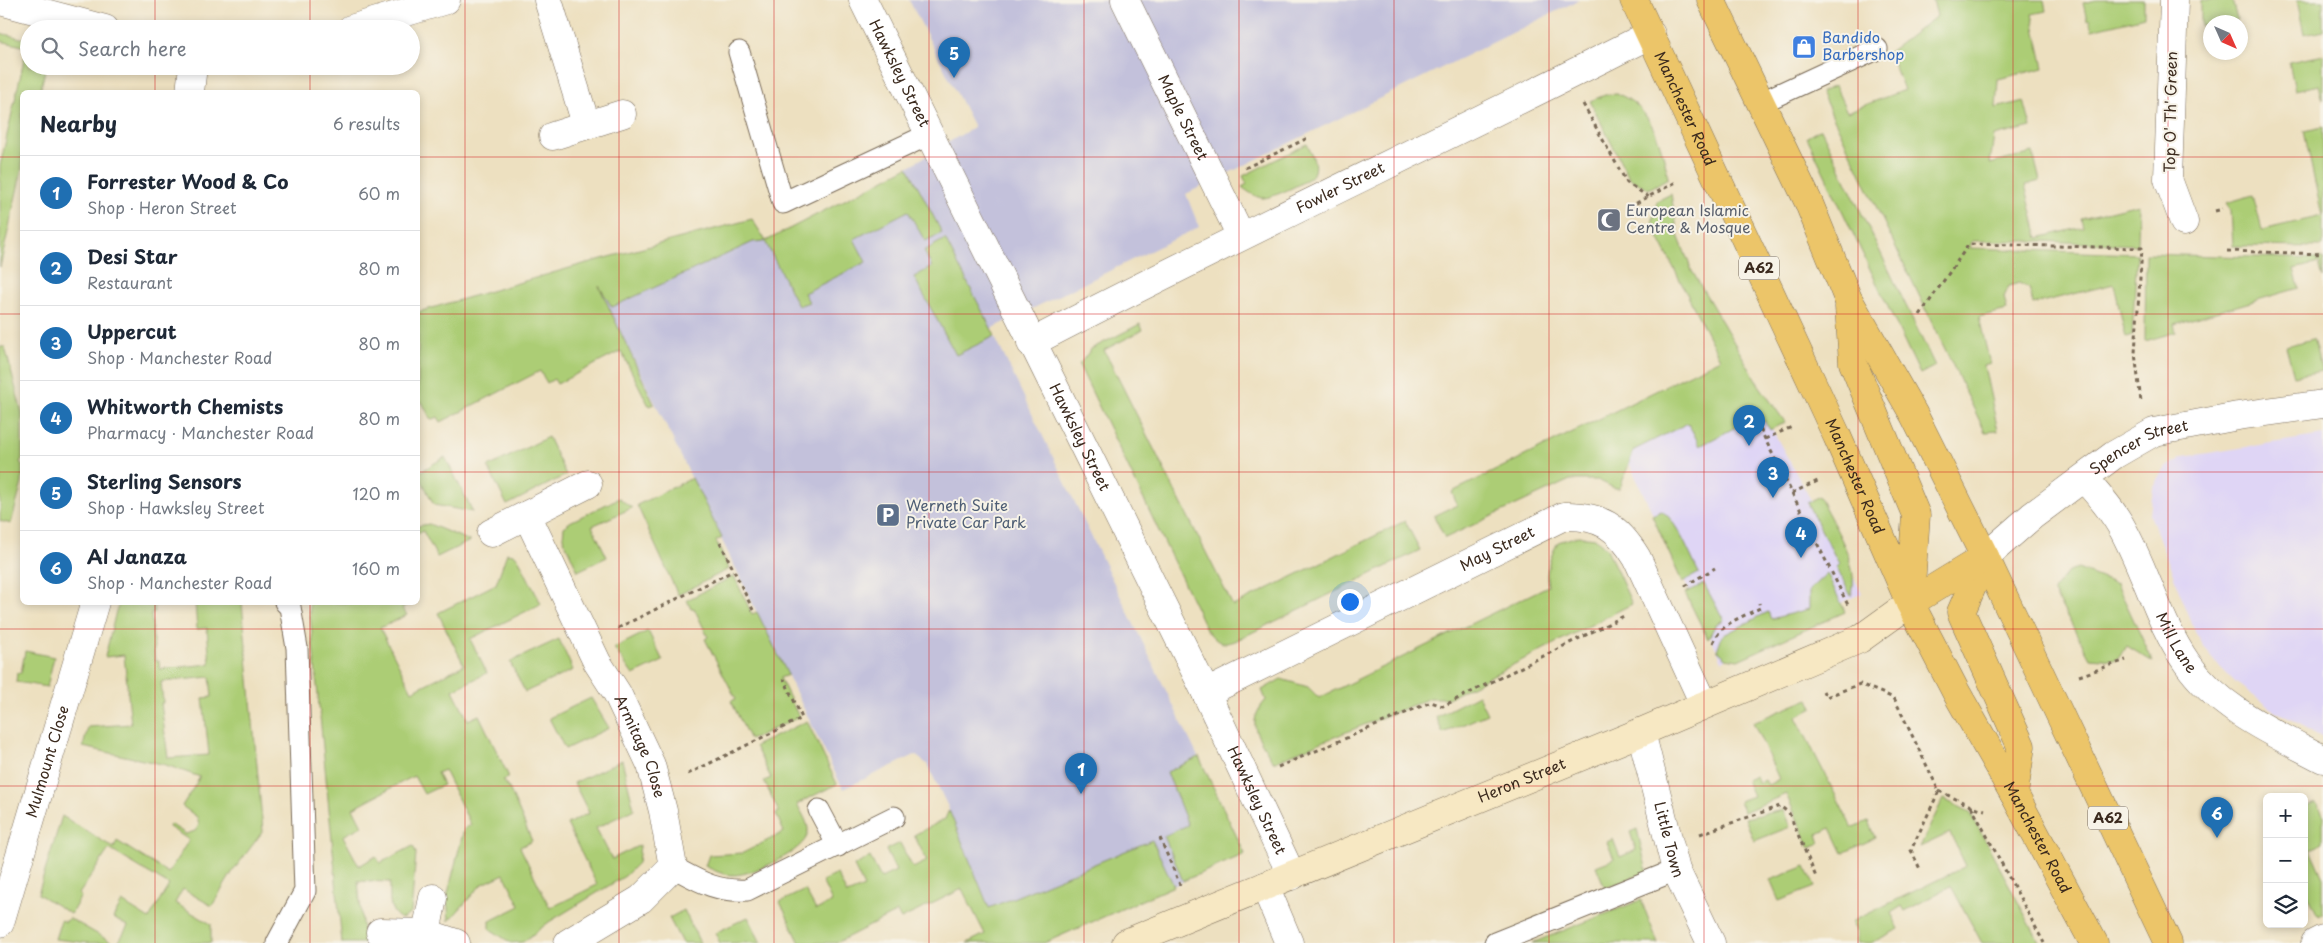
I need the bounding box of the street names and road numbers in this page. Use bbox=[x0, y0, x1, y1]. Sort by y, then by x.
street label: Hawksley Street bbox=[864, 15, 937, 131]
street label: Manchester Road bbox=[1649, 47, 1723, 169]
street label: Top O' Th' Green bbox=[2157, 51, 2182, 173]
street label: Maple Street bbox=[1153, 70, 1215, 164]
street label: Fowler Street bbox=[1291, 155, 1388, 218]
road number: A62 bbox=[1739, 256, 1779, 280]
street label: Hawksley Street bbox=[1044, 379, 1117, 494]
street label: Spencer Street bbox=[2084, 413, 2190, 480]
street label: Manchester Road bbox=[1820, 414, 1891, 537]
street label: May Street bbox=[1455, 519, 1538, 576]
street label: Mill Lane bbox=[2151, 608, 2204, 677]
street label: Armitage Close bbox=[609, 690, 672, 800]
street label: Mulmount Close bbox=[19, 703, 74, 820]
street label: Hawksley Street bbox=[1222, 742, 1293, 858]
street label: Heron Street bbox=[1474, 751, 1569, 808]
street label: Manchester Road bbox=[1999, 777, 2078, 897]
street label: Little Town bbox=[1649, 799, 1691, 881]
road number: A62 bbox=[2088, 806, 2128, 830]

